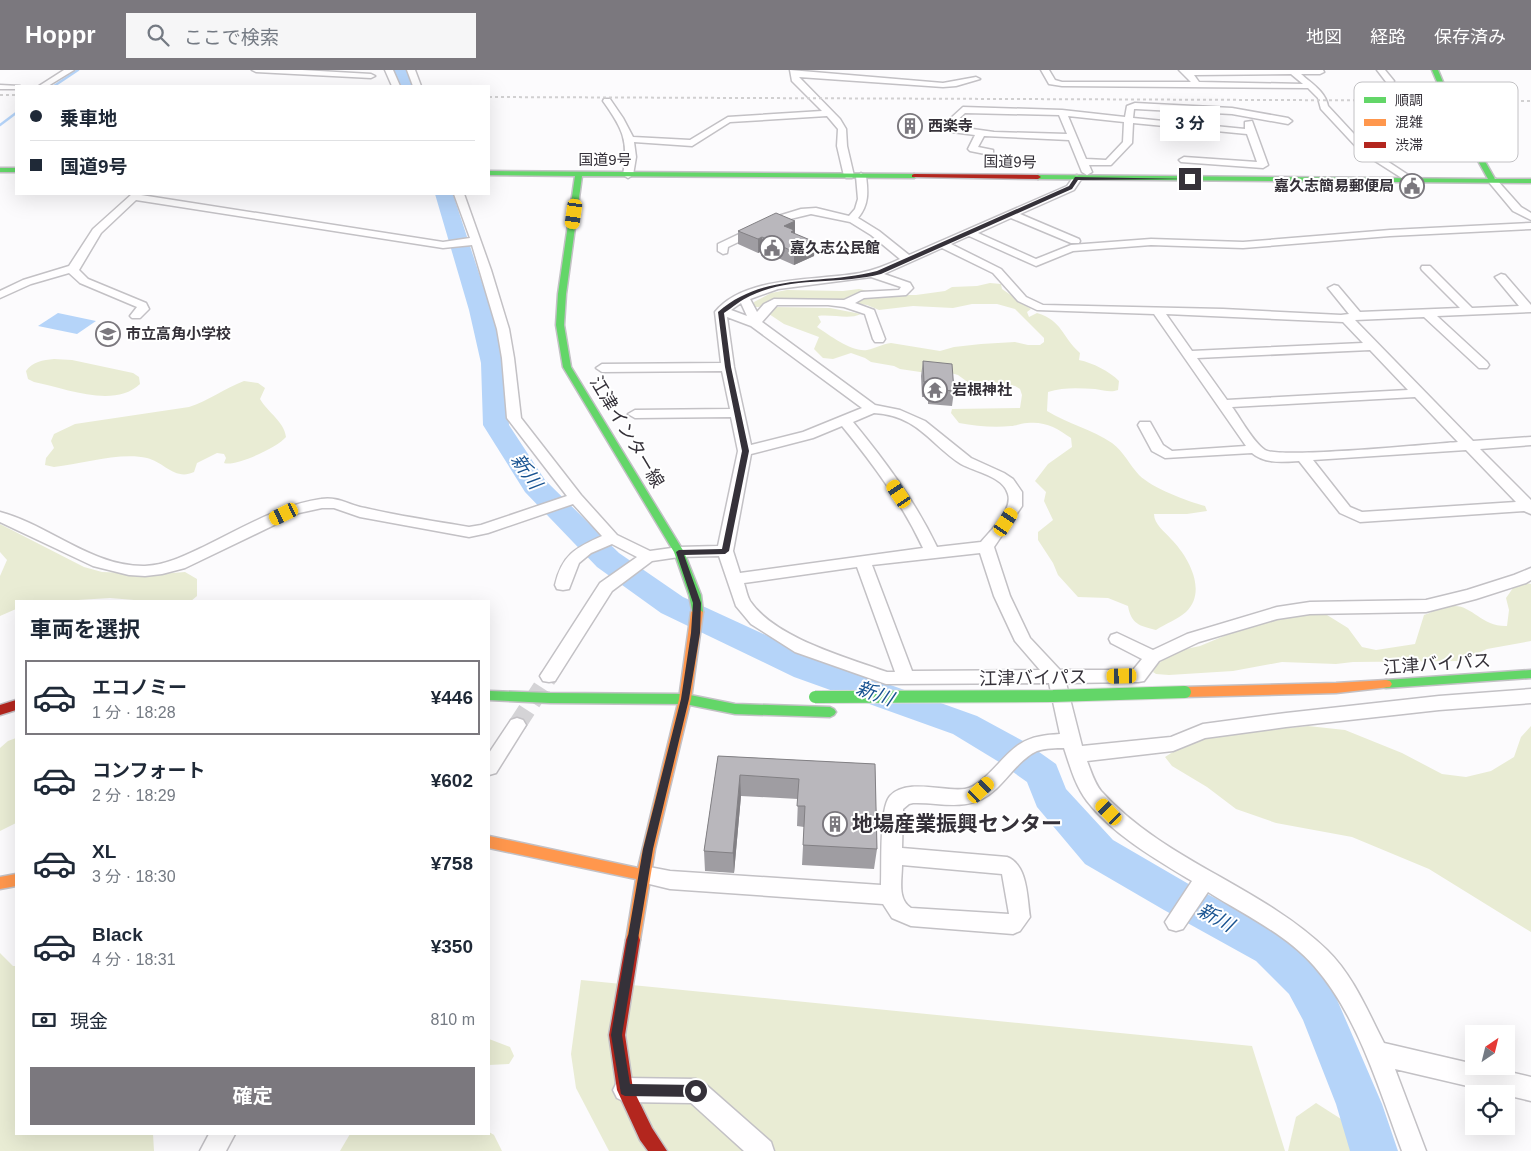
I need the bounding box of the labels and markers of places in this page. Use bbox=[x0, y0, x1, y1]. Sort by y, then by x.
building icon: 西楽寺 bbox=[897, 113, 923, 139]
place label: 西楽寺 bbox=[928, 117, 973, 134]
public building icon: 嘉久志簡易郵便局 bbox=[1399, 173, 1425, 199]
place label: 嘉久志簡易郵便局 bbox=[1274, 177, 1394, 194]
public building icon: 嘉久志公民館 bbox=[759, 235, 785, 261]
place label: 嘉久志公民館 bbox=[790, 239, 880, 256]
school or university icon: 市立高角小学校 bbox=[95, 321, 121, 347]
place label: 市立高角小学校 bbox=[126, 325, 231, 342]
temple icon: 岩根神社 bbox=[922, 377, 948, 403]
place label: 岩根神社 bbox=[952, 381, 1012, 398]
building icon: 地場産業振興センター bbox=[822, 811, 848, 837]
place label: 地場産業振興センター bbox=[852, 812, 1062, 835]

